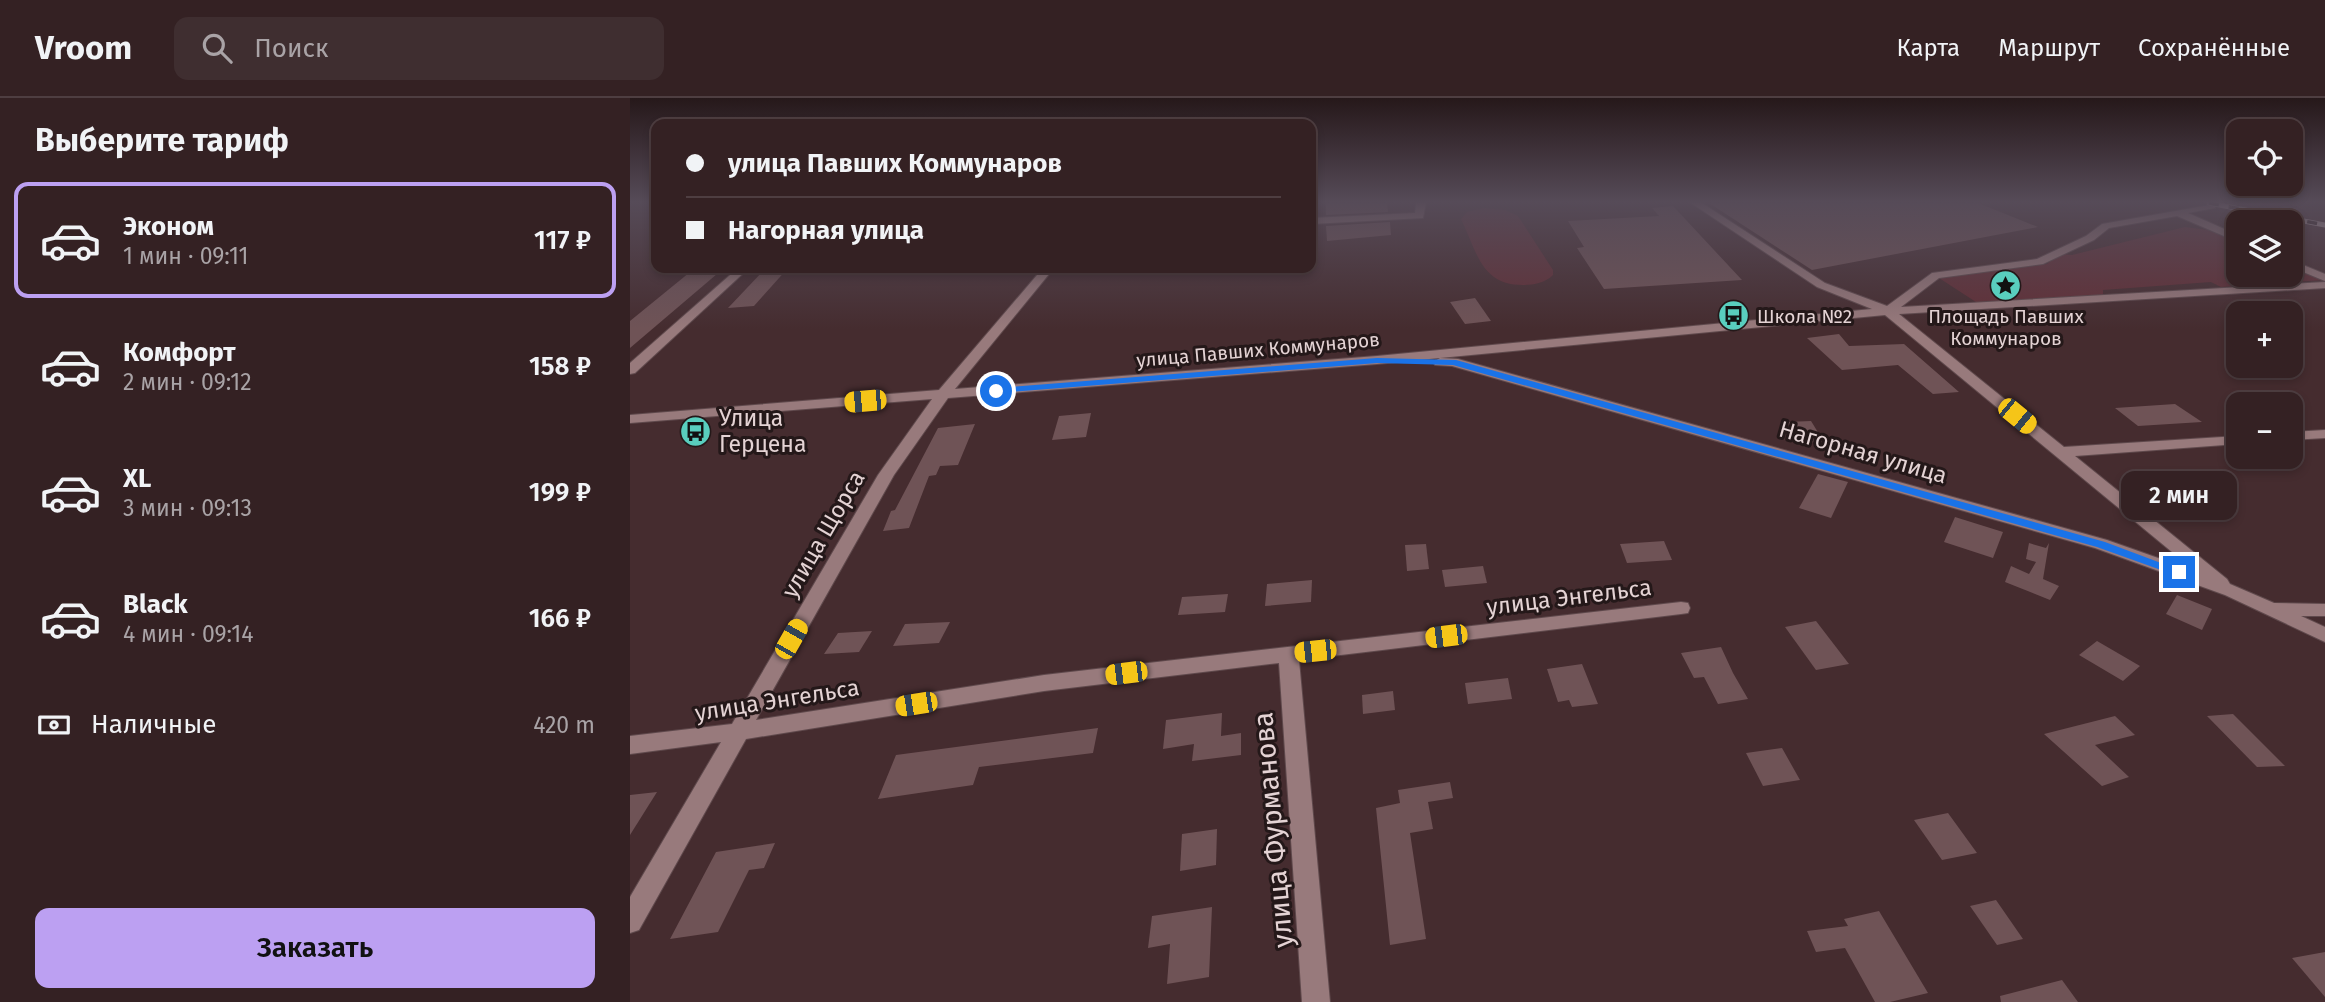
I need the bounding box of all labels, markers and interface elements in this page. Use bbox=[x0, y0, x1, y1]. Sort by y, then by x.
search box bbox=[174, 17, 664, 80]
text: Vroom bbox=[35, 28, 132, 68]
icon: search bbox=[198, 29, 236, 67]
text: Поиск bbox=[254, 33, 328, 64]
text: Карта bbox=[1897, 34, 1960, 62]
text: Маршрут bbox=[1998, 34, 2100, 62]
text: Сохранённые bbox=[2138, 34, 2290, 62]
map controls bbox=[2226, 119, 2303, 469]
button: locate bbox=[2226, 119, 2303, 196]
text: Выберите тариф bbox=[35, 121, 289, 159]
text: улица Павших Коммунаров bbox=[728, 148, 1062, 179]
icon: car bbox=[39, 209, 102, 272]
button: layers bbox=[2226, 210, 2303, 287]
text: Эконом bbox=[123, 211, 214, 242]
text: Нагорная улица bbox=[728, 215, 924, 246]
text: 117 ₽ bbox=[534, 225, 591, 256]
text: 1 мин · 09:11 bbox=[123, 242, 249, 270]
place icon: Площадь Павших Коммунаров bbox=[1989, 268, 2023, 302]
bus stop icon: Школа №2 bbox=[1717, 299, 1751, 333]
button: + bbox=[2226, 301, 2303, 378]
place label: Школа №2 bbox=[1757, 305, 1852, 328]
place label: Площадь Павших Коммунаров bbox=[1928, 305, 2084, 350]
street label: улица Павших Коммунаров bbox=[1135, 328, 1381, 372]
icon: car bbox=[39, 335, 102, 398]
text: Комфорт bbox=[123, 337, 236, 368]
text: 158 ₽ bbox=[529, 351, 591, 382]
text: 2 мин · 09:12 bbox=[123, 368, 252, 396]
route start bbox=[980, 375, 1012, 407]
car bbox=[844, 389, 887, 413]
button: − bbox=[2226, 392, 2303, 469]
car bbox=[1995, 395, 2040, 437]
place label: Улица Герцена bbox=[719, 404, 807, 458]
bus stop icon: Улица Герцена bbox=[679, 414, 713, 448]
street label: Нагорная улица bbox=[1776, 415, 1950, 489]
icon: car bbox=[39, 461, 102, 524]
text: XL bbox=[123, 463, 151, 494]
street label: улица Щорса bbox=[775, 466, 871, 602]
callout: 2 мин bbox=[2121, 470, 2237, 519]
text: 199 ₽ bbox=[529, 477, 591, 508]
text: 2 мин bbox=[2149, 481, 2209, 509]
text: 3 мин · 09:13 bbox=[123, 494, 252, 522]
route end bbox=[2163, 556, 2195, 588]
street label: улица Энгельса bbox=[1485, 573, 1653, 621]
icon: car bbox=[39, 587, 102, 650]
text: Black bbox=[123, 589, 188, 620]
text: 166 ₽ bbox=[529, 603, 591, 634]
car bbox=[772, 616, 811, 662]
text: 4 мин · 09:14 bbox=[123, 620, 253, 648]
car bbox=[1424, 623, 1469, 649]
car bbox=[1294, 638, 1337, 664]
car bbox=[1104, 660, 1149, 686]
street label: улица Энгельса bbox=[693, 673, 861, 727]
car bbox=[894, 690, 939, 718]
icon: cash bbox=[35, 706, 73, 744]
text: Наличные bbox=[91, 709, 216, 740]
text: 420 m bbox=[533, 711, 595, 739]
street label: улица Фурманова bbox=[1246, 711, 1300, 949]
button: Заказать bbox=[35, 908, 595, 988]

